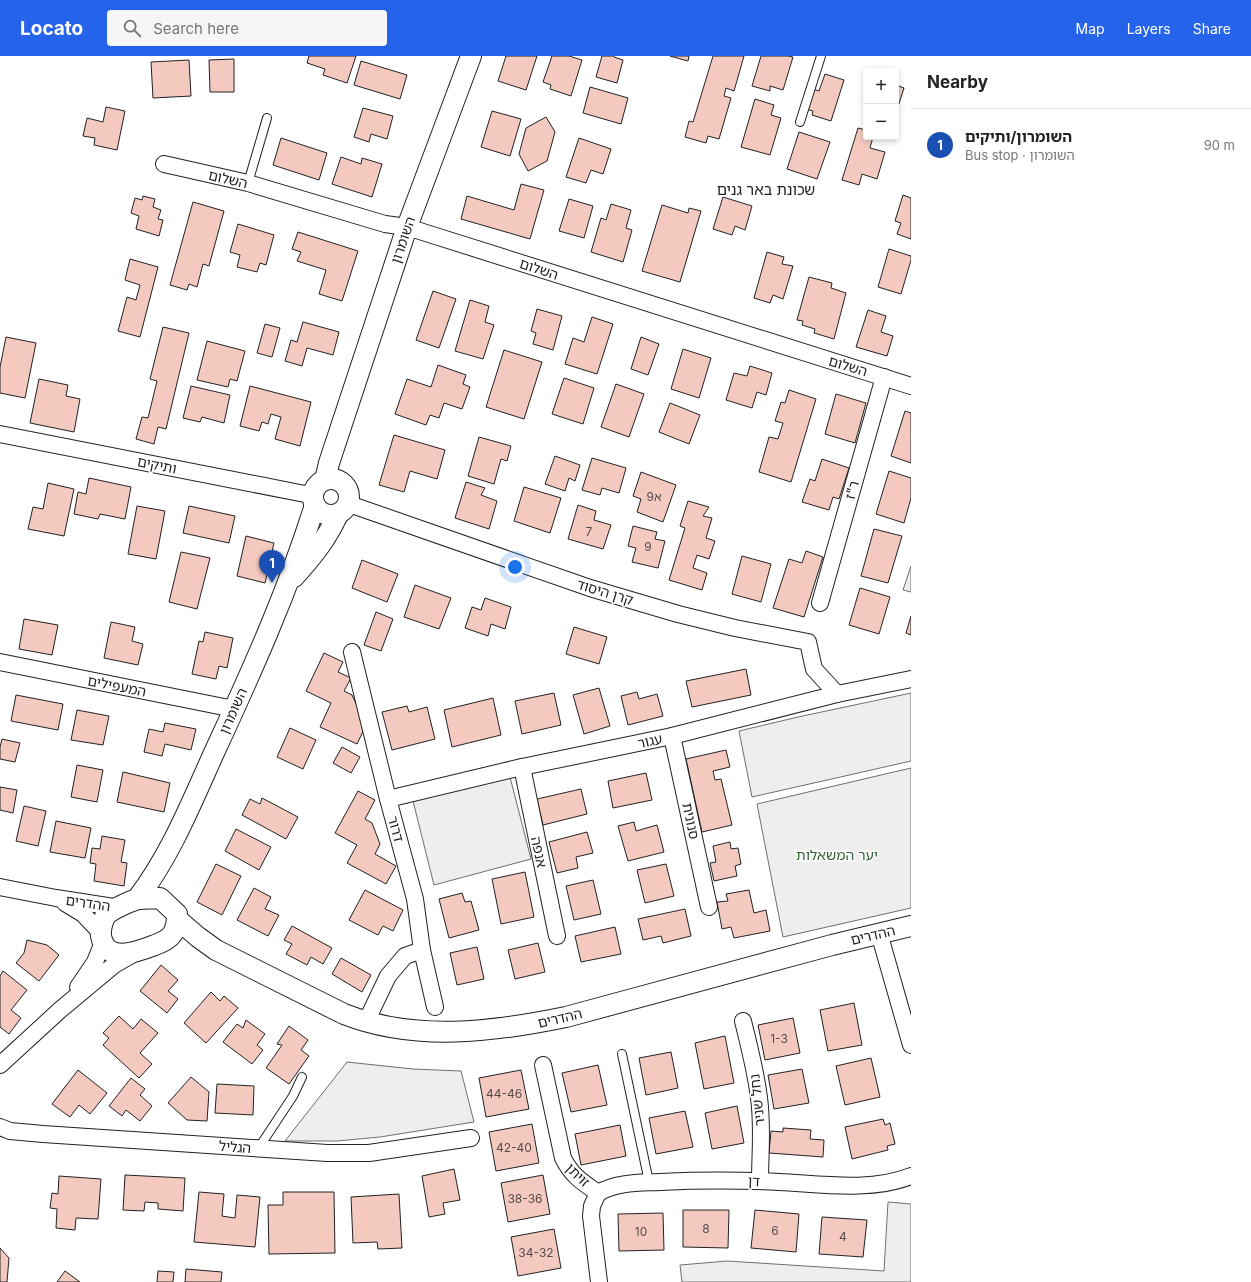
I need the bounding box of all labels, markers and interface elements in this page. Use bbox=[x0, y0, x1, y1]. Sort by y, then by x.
search box bbox=[107, 10, 387, 46]
text: Locato bbox=[20, 17, 83, 40]
icon: search bbox=[121, 17, 143, 39]
text: Search here bbox=[153, 19, 239, 38]
text: Map bbox=[1076, 20, 1105, 37]
text: Layers bbox=[1127, 20, 1171, 37]
text: Share bbox=[1193, 20, 1231, 37]
map controls bbox=[863, 68, 899, 140]
button: + bbox=[863, 68, 899, 104]
text: Nearby bbox=[927, 72, 988, 92]
button: − bbox=[863, 104, 899, 140]
text: השומרון/ותיקים bbox=[965, 127, 1072, 146]
text: 1 bbox=[937, 137, 943, 153]
text: 90 m bbox=[1204, 137, 1235, 153]
text: Bus stop · השומרון bbox=[965, 147, 1075, 163]
street label: השלום bbox=[207, 166, 249, 191]
district label: שכונת באר גנים bbox=[717, 180, 815, 199]
street label: השומרון bbox=[387, 214, 418, 266]
street label: השלום bbox=[518, 254, 561, 283]
street label: השלום bbox=[827, 352, 870, 379]
street label: ותיקים bbox=[136, 452, 178, 477]
street label: ר"ז bbox=[841, 479, 862, 501]
house number: 9א bbox=[646, 489, 662, 504]
house number: 7 bbox=[586, 524, 593, 539]
house number: 9 bbox=[644, 539, 652, 554]
pin: 1 bbox=[259, 550, 285, 583]
your location bbox=[505, 557, 525, 577]
street label: קרן היסוד bbox=[575, 575, 636, 608]
street label: המעפילים bbox=[86, 671, 148, 700]
street label: השומרון bbox=[215, 685, 250, 736]
street label: עגור bbox=[636, 730, 664, 751]
street label: סנונית bbox=[679, 801, 704, 841]
street label: דרור bbox=[385, 814, 408, 844]
street label: אנפה bbox=[528, 835, 551, 869]
park label: יער המשאלות bbox=[796, 846, 878, 863]
street label: ההדרים bbox=[64, 891, 112, 914]
street label: ההדרים bbox=[849, 921, 897, 948]
street label: ההדרים bbox=[536, 1004, 584, 1031]
house number: 1-3 bbox=[770, 1031, 788, 1046]
street label: נחל שניר bbox=[745, 1073, 768, 1127]
house number: 44-46 bbox=[486, 1086, 522, 1101]
street label: הגליל bbox=[218, 1137, 252, 1156]
house number: 42-40 bbox=[496, 1140, 532, 1155]
street label: זויתן bbox=[563, 1159, 594, 1190]
street label: דן bbox=[748, 1172, 761, 1189]
house number: 38-36 bbox=[507, 1191, 543, 1206]
house number: 8 bbox=[702, 1221, 710, 1236]
house number: 6 bbox=[771, 1223, 779, 1238]
house number: 10 bbox=[635, 1224, 647, 1239]
house number: 4 bbox=[839, 1229, 847, 1244]
house number: 34-32 bbox=[518, 1245, 554, 1260]

